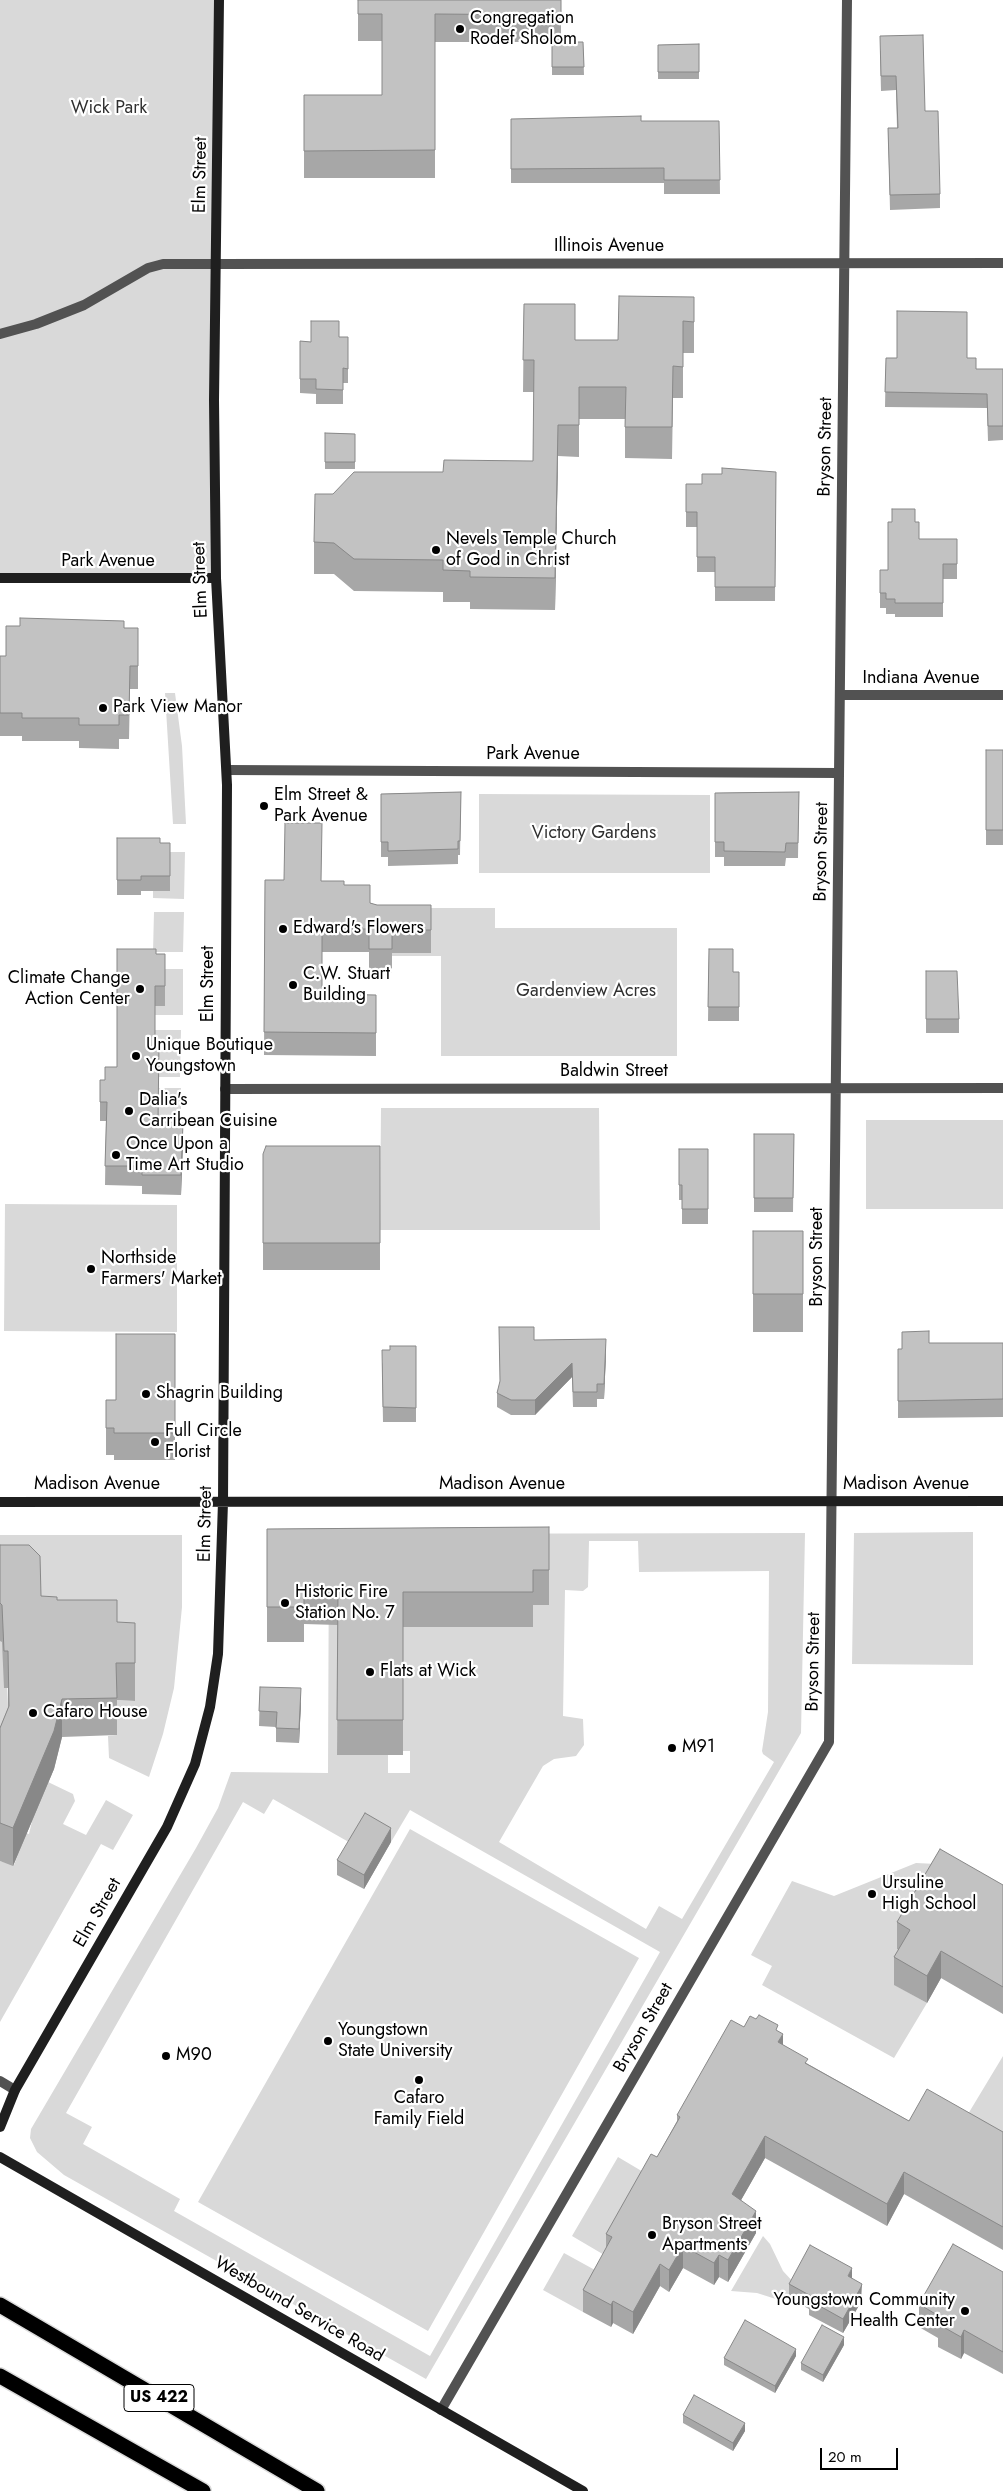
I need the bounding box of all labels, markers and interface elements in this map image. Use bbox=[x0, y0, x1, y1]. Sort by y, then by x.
place label: Congregation Rodef Sholom bbox=[470, 8, 577, 50]
marker: Congregation Rodef Sholom bbox=[454, 23, 466, 35]
park label: Wick Park bbox=[71, 98, 147, 120]
street label: Elm Street bbox=[190, 137, 212, 213]
street label: Illinois Avenue bbox=[554, 236, 664, 258]
street label: Bryson Street bbox=[814, 397, 838, 497]
place label: Nevels Temple Church of God in Christ bbox=[446, 529, 617, 572]
street label: Elm Street bbox=[189, 541, 213, 619]
marker: Nevels Temple Church of God in Christ bbox=[430, 544, 442, 556]
street label: Park Avenue bbox=[61, 551, 155, 573]
street label: Indiana Avenue bbox=[862, 668, 980, 690]
place label: Park View Manor bbox=[113, 697, 242, 719]
marker: Park View Manor bbox=[97, 702, 109, 714]
street label: Park Avenue bbox=[486, 744, 580, 766]
place label: Elm Street & Park Avenue bbox=[274, 785, 368, 828]
marker: Elm Street & Park Avenue bbox=[258, 800, 270, 812]
street label: Bryson Street bbox=[810, 802, 834, 902]
park label: Victory Gardens bbox=[532, 823, 656, 845]
place label: Edward's Flowers bbox=[293, 918, 424, 940]
marker: Edward's Flowers bbox=[277, 923, 289, 935]
street label: Elm Street bbox=[198, 946, 220, 1022]
place label: C.W. Stuart Building bbox=[303, 964, 390, 1006]
place label: Climate Change Action Center bbox=[8, 968, 130, 1011]
marker: C.W. Stuart Building bbox=[287, 979, 299, 991]
park label: Gardenview Acres bbox=[516, 981, 656, 1003]
marker: Climate Change Action Center bbox=[134, 983, 146, 995]
place label: Unique Boutique Youngstown bbox=[146, 1035, 273, 1078]
marker: Unique Boutique Youngstown bbox=[130, 1050, 142, 1062]
street label: Baldwin Street bbox=[560, 1061, 668, 1083]
place label: Dalia's Carribean Cuisine bbox=[139, 1090, 277, 1132]
marker: Dalia's Carribean Cuisine bbox=[123, 1105, 135, 1117]
place label: Once Upon a Time Art Studio bbox=[126, 1134, 244, 1176]
marker: Once Upon a Time Art Studio bbox=[110, 1149, 122, 1161]
street label: Bryson Street bbox=[807, 1207, 829, 1307]
place label: Northside Farmers' Market bbox=[101, 1248, 222, 1290]
marker: Northside Farmers' Market bbox=[85, 1263, 97, 1275]
place label: Shagrin Building bbox=[156, 1383, 283, 1405]
marker: Shagrin Building bbox=[140, 1388, 152, 1400]
place label: Full Circle Florist bbox=[165, 1421, 242, 1464]
marker: Full Circle Florist bbox=[149, 1436, 161, 1448]
street label: Madison Avenue bbox=[34, 1474, 160, 1496]
street label: Madison Avenue bbox=[439, 1474, 565, 1496]
street label: Madison Avenue bbox=[843, 1474, 969, 1496]
street label: Elm Street bbox=[195, 1486, 217, 1562]
place label: Historic Fire Station No. 7 bbox=[295, 1582, 395, 1625]
marker: Historic Fire Station No. 7 bbox=[279, 1597, 291, 1609]
street label: Bryson Street bbox=[802, 1612, 826, 1712]
place label: Flats at Wick bbox=[380, 1661, 476, 1683]
marker: Flats at Wick bbox=[364, 1666, 376, 1678]
place label: Cafaro House bbox=[43, 1702, 148, 1724]
marker: Cafaro House bbox=[27, 1707, 39, 1719]
place label: M91 bbox=[682, 1737, 715, 1759]
marker: M91 bbox=[666, 1742, 678, 1754]
place label: Ursuline High School bbox=[882, 1873, 976, 1916]
street label: Elm Street bbox=[70, 1875, 126, 1951]
marker: Ursuline High School bbox=[866, 1888, 878, 1900]
street label: Bryson Street bbox=[610, 1979, 678, 2077]
place label: Youngstown State University bbox=[338, 2020, 452, 2062]
marker: Youngstown State University bbox=[322, 2035, 334, 2047]
place label: M90 bbox=[176, 2045, 212, 2067]
marker: M90 bbox=[160, 2050, 172, 2062]
marker: Cafaro Family Field bbox=[413, 2074, 425, 2086]
place label: Cafaro Family Field bbox=[374, 2088, 464, 2130]
place label: Bryson Street Apartments bbox=[662, 2214, 762, 2256]
marker: Bryson Street Apartments bbox=[646, 2229, 658, 2241]
street label: Westbound Service Road bbox=[210, 2253, 388, 2367]
place label: Youngstown Community Health Center bbox=[773, 2290, 955, 2332]
marker: Youngstown Community Health Center bbox=[959, 2305, 971, 2317]
road number: US 422 bbox=[124, 2384, 194, 2412]
scale bar bbox=[823, 2438, 900, 2470]
text: 20 m bbox=[828, 2446, 862, 2468]

